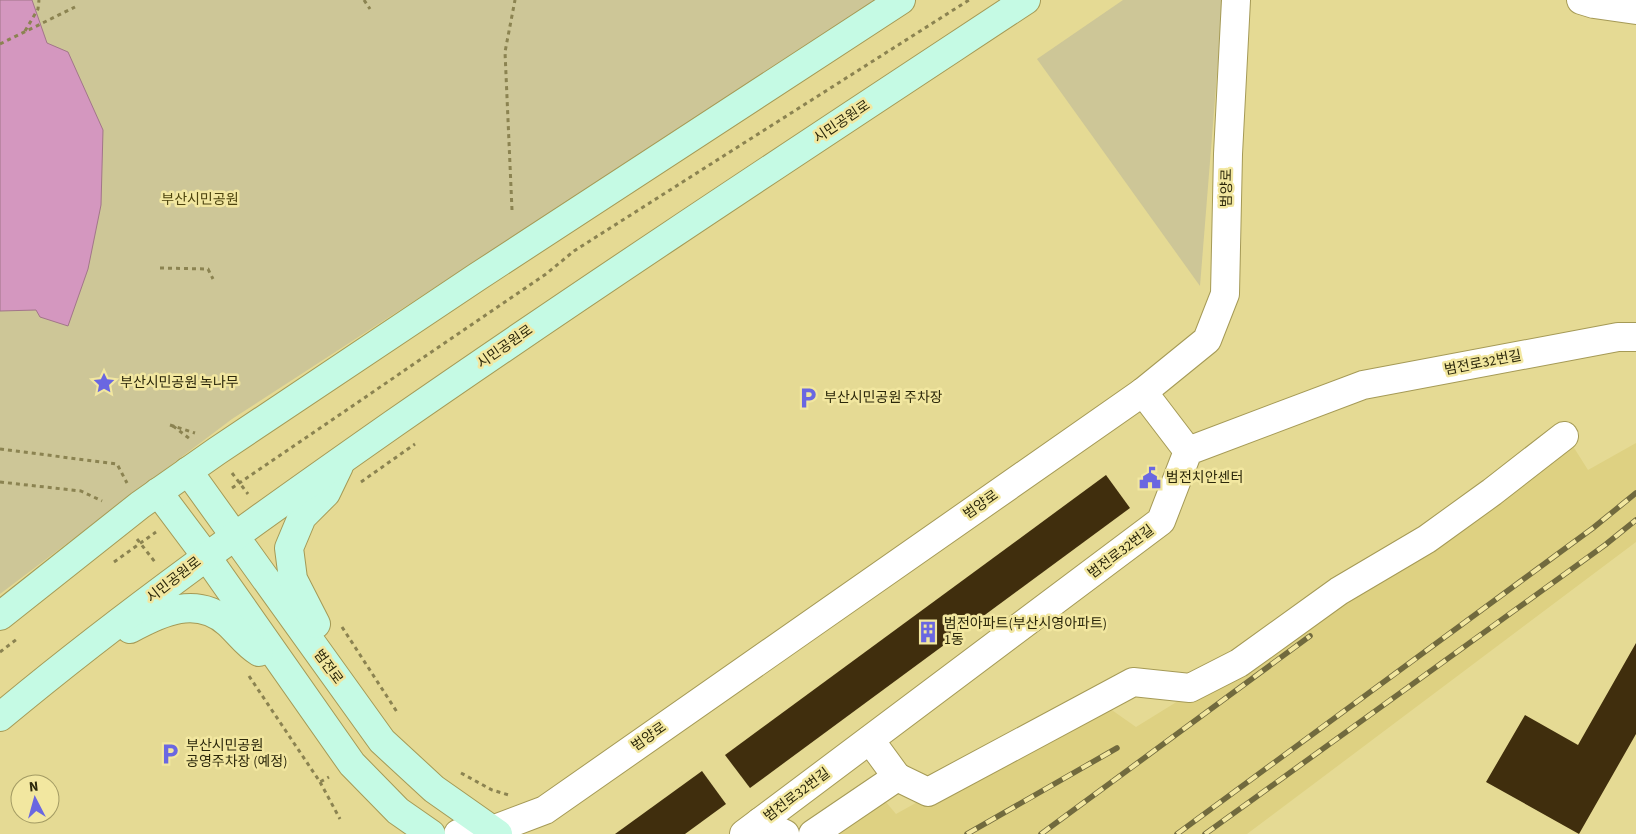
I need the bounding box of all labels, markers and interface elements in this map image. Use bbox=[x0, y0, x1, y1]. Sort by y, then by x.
street label: 시민공원로 bbox=[810, 96, 874, 148]
street label: 범양로 bbox=[1217, 168, 1237, 207]
park label: 부산시민공원 bbox=[161, 190, 239, 210]
street label: 시민공원로 bbox=[473, 320, 537, 374]
street label: 범전로32번길 bbox=[1443, 346, 1523, 380]
place icon: 부산시민공원 녹나무 bbox=[91, 370, 117, 396]
place label: 부산시민공원 녹나무 bbox=[120, 373, 239, 393]
parking icon: 부산시민공원 주차장 bbox=[795, 385, 821, 411]
place label: 부산시민공원 주차장 bbox=[824, 388, 943, 408]
public building icon: 범전치안센터 bbox=[1137, 465, 1163, 491]
place label: 범전치안센터 bbox=[1166, 468, 1243, 488]
street label: 범양로 bbox=[959, 486, 1003, 524]
street label: 범전로32번길 bbox=[1084, 520, 1158, 584]
street label: 시민공원로 bbox=[142, 552, 206, 608]
place label: 범전아파트(부산시영아파트) 1동 bbox=[944, 614, 1107, 650]
building icon: 범전아파트(부산시영아파트) 1동 bbox=[915, 619, 941, 645]
street label: 범전로 bbox=[309, 645, 348, 689]
street label: 범양로 bbox=[627, 718, 671, 756]
place label: 부산시민공원 공영주차장 (예정) bbox=[186, 736, 287, 772]
parking icon: 부산시민공원 공영주차장 (예정) bbox=[157, 741, 183, 767]
street label: 범전로32번길 bbox=[760, 763, 834, 827]
north arrow bbox=[10, 774, 60, 824]
text: N bbox=[28, 777, 39, 797]

